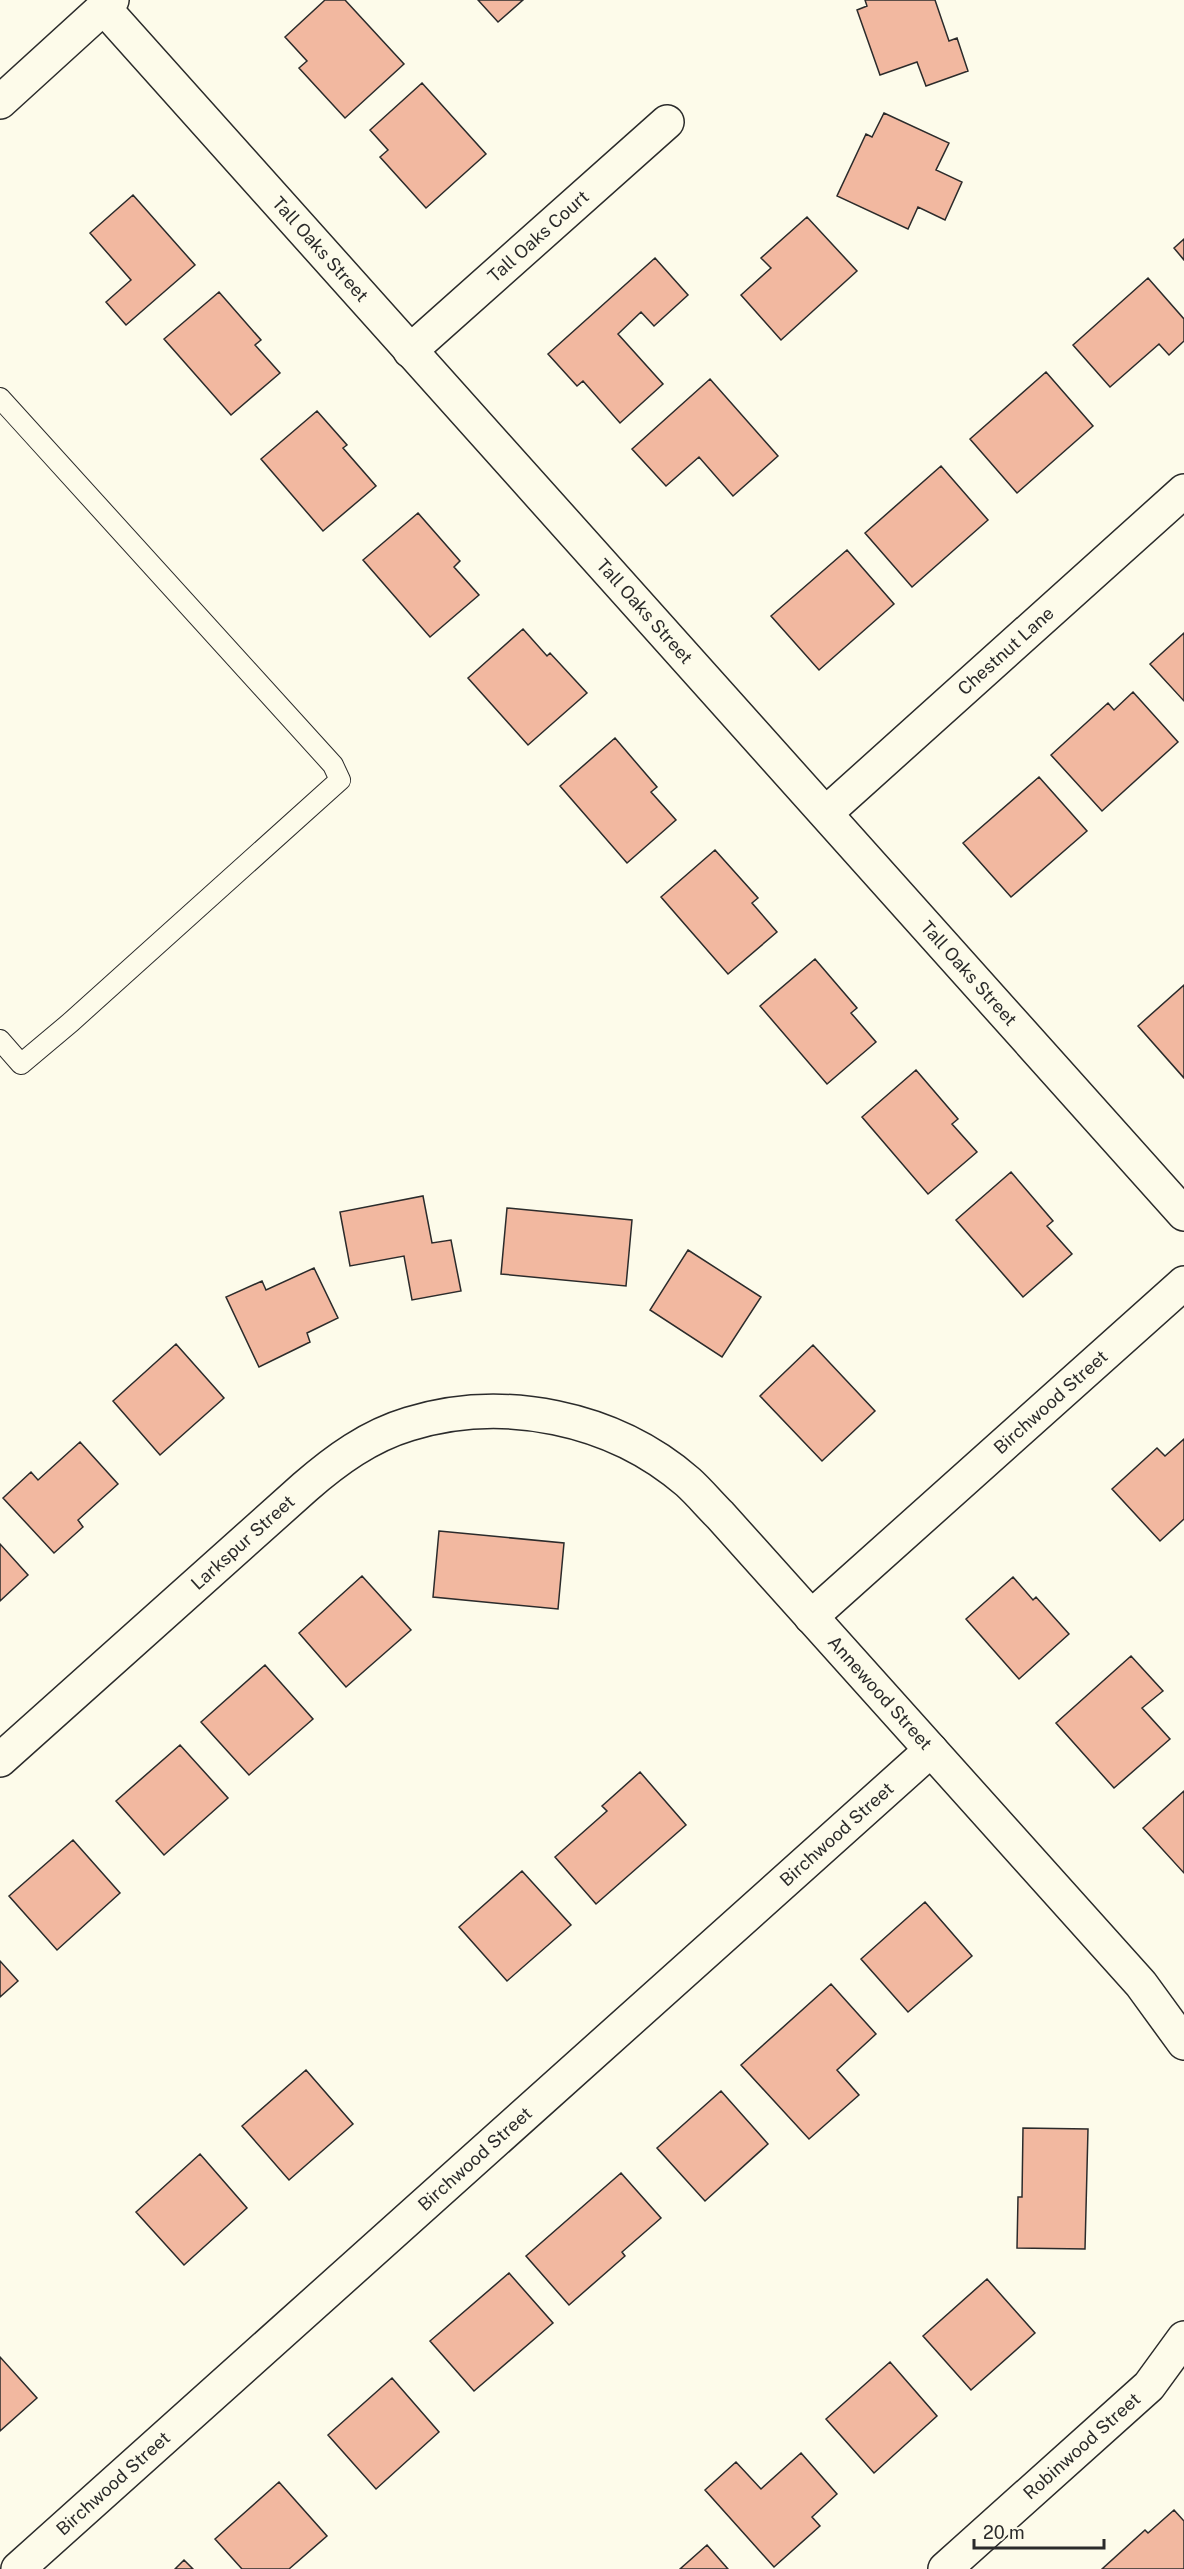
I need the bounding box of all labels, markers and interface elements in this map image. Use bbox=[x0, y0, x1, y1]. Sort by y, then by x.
street label: Tall Oaks Court bbox=[483, 186, 593, 287]
street label: Tall Oaks Street bbox=[268, 192, 373, 306]
street label: Tall Oaks Street bbox=[592, 554, 697, 668]
street label: Chestnut Lane bbox=[953, 602, 1058, 699]
street label: Tall Oaks Street bbox=[917, 916, 1021, 1030]
street label: Birchwood Street bbox=[989, 1346, 1112, 1458]
street label: Larkspur Street bbox=[187, 1491, 299, 1594]
street label: Annewood Street bbox=[824, 1631, 937, 1754]
street label: Birchwood Street bbox=[775, 1778, 898, 1890]
street label: Birchwood Street bbox=[414, 2102, 536, 2215]
street label: Robinwood Street bbox=[1019, 2388, 1144, 2503]
street label: Birchwood Street bbox=[52, 2427, 174, 2539]
scale bar bbox=[974, 2512, 1104, 2550]
text: 20 m bbox=[983, 2522, 1025, 2543]

